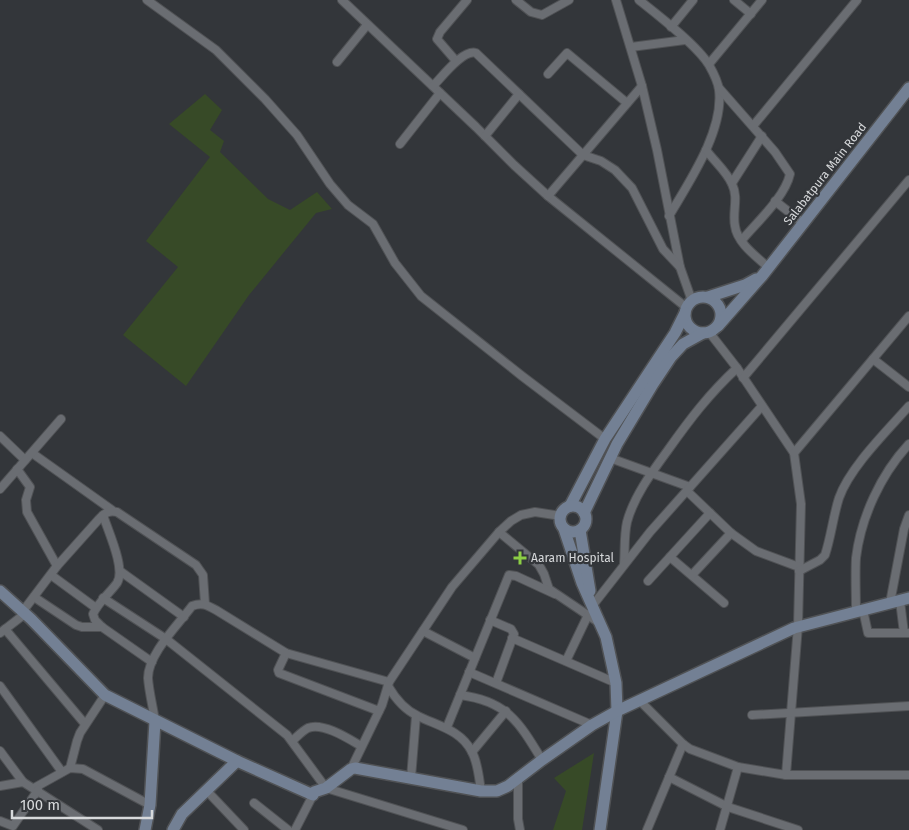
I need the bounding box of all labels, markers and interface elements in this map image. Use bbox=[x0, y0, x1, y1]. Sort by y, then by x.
street label: Salabatpura Main Road bbox=[781, 120, 869, 228]
marker: Aaram Hospital bbox=[513, 551, 527, 565]
place label: Aaram Hospital bbox=[531, 551, 615, 565]
scale bar bbox=[12, 788, 152, 820]
text: 100 m bbox=[20, 796, 60, 814]

